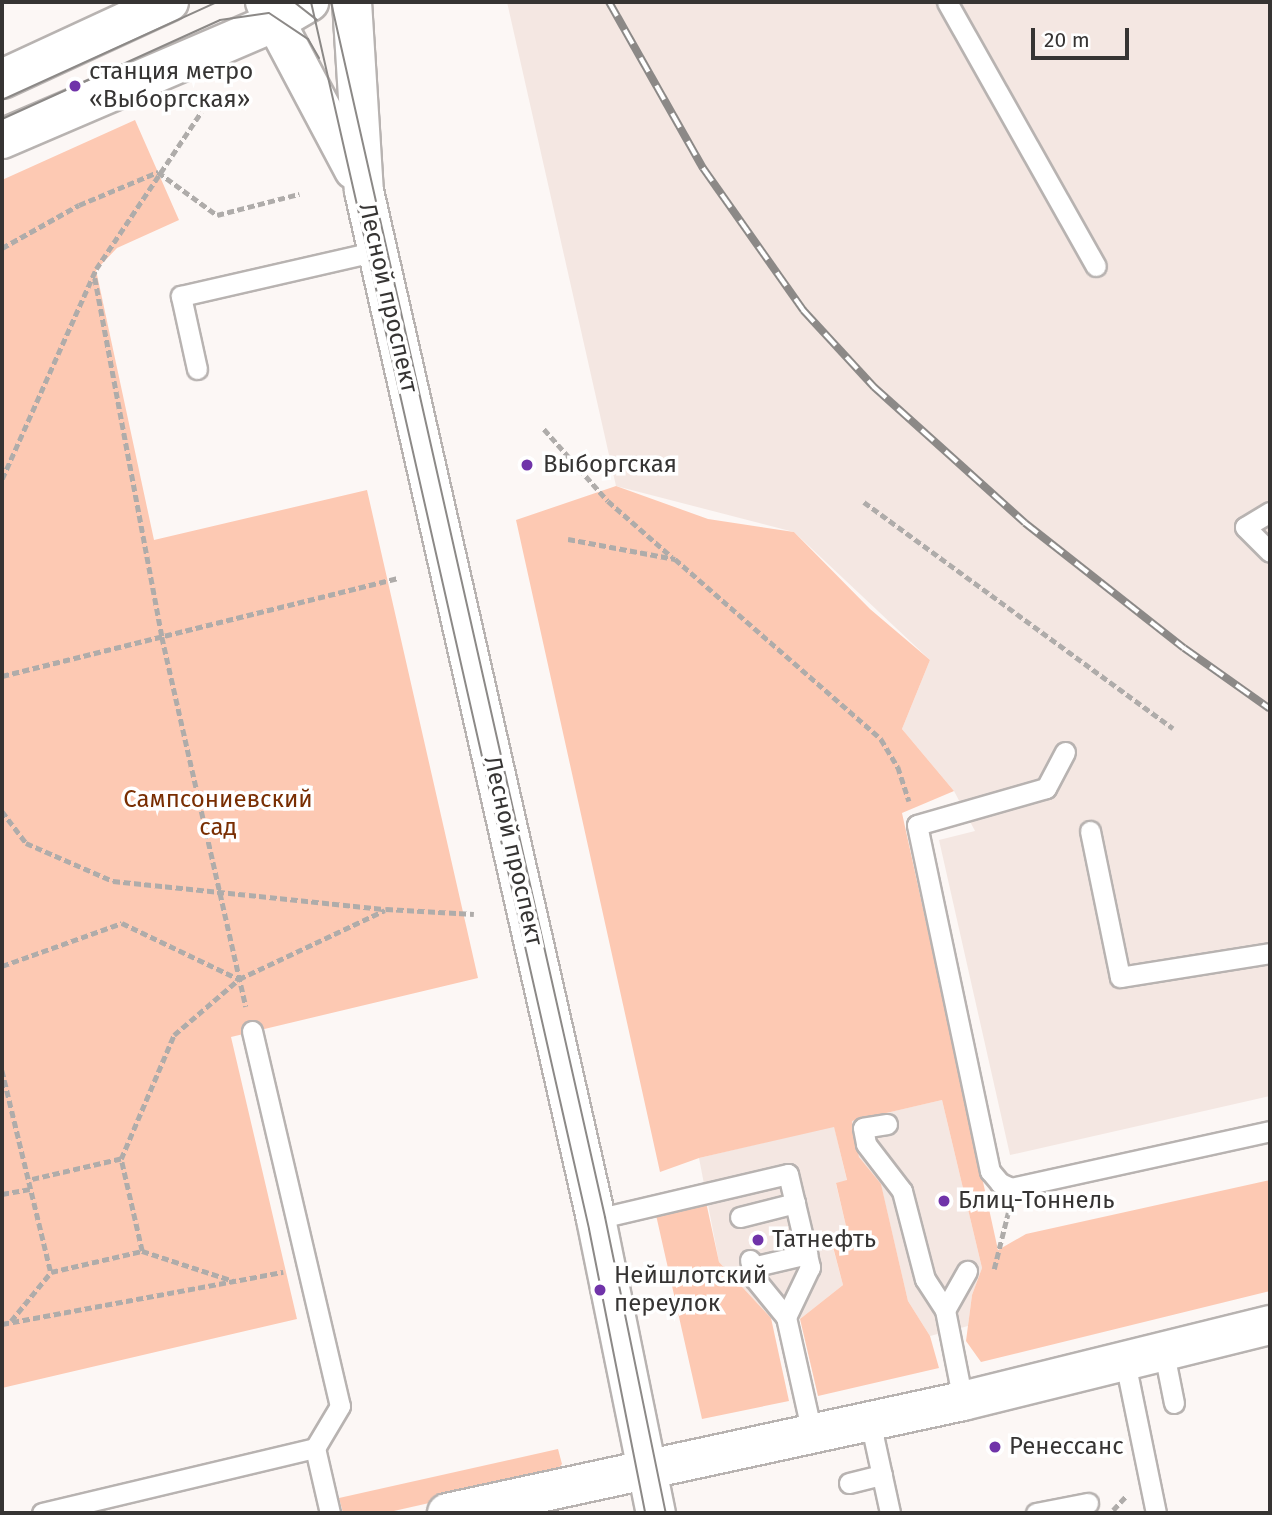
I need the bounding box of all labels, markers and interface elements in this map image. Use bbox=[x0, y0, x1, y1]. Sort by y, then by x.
scale bar bbox=[1034, 14, 1132, 58]
text: 20 m bbox=[1044, 27, 1090, 53]
place label: станция метро «Выборгская» bbox=[89, 58, 253, 114]
marker: станция метро «Выборгская» bbox=[67, 78, 83, 94]
street label: Лесной проспект bbox=[352, 200, 424, 396]
place label: Выборгская bbox=[543, 451, 677, 479]
marker: Выборгская bbox=[517, 455, 537, 475]
street label: Лесной проспект bbox=[477, 753, 549, 949]
park label: Сампсониевский сад bbox=[123, 786, 313, 842]
place label: Блиц-Тоннель bbox=[958, 1187, 1115, 1215]
marker: Блиц-Тоннель bbox=[936, 1193, 952, 1209]
place label: Татнефть bbox=[772, 1226, 876, 1254]
marker: Татнефть bbox=[750, 1232, 766, 1248]
place label: Нейшлотский переулок bbox=[614, 1262, 767, 1318]
marker: Нейшлотский переулок bbox=[592, 1282, 608, 1298]
place label: Ренессанс bbox=[1009, 1433, 1124, 1461]
marker: Ренессанс bbox=[987, 1439, 1003, 1455]

